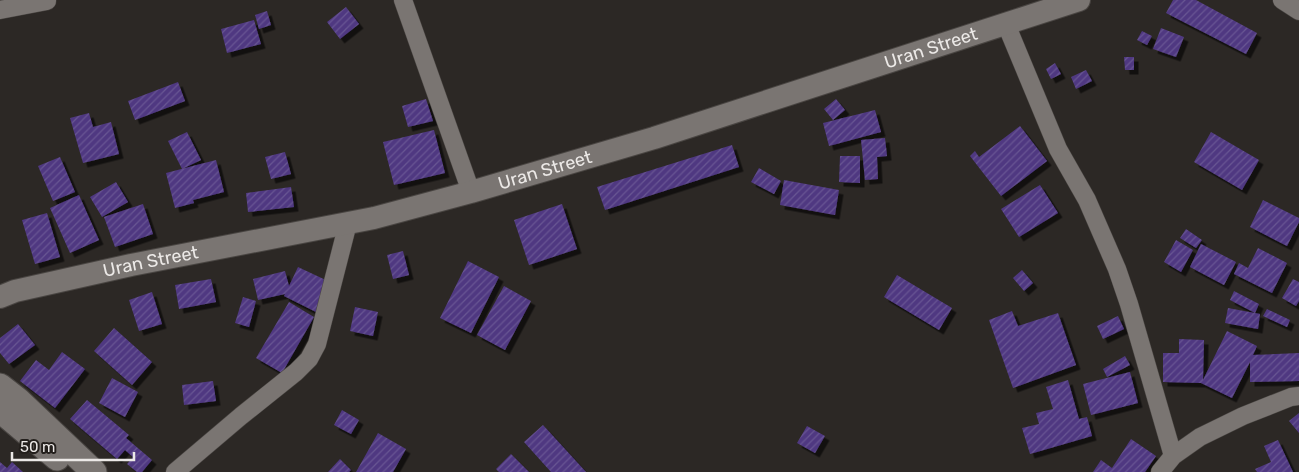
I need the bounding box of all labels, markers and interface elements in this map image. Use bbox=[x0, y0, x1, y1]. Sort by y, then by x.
street label: Uran Street bbox=[882, 23, 980, 73]
street label: Uran Street bbox=[495, 146, 594, 194]
street label: Uran Street bbox=[101, 241, 200, 282]
scale bar bbox=[12, 430, 135, 462]
text: 50 m bbox=[20, 438, 55, 456]

